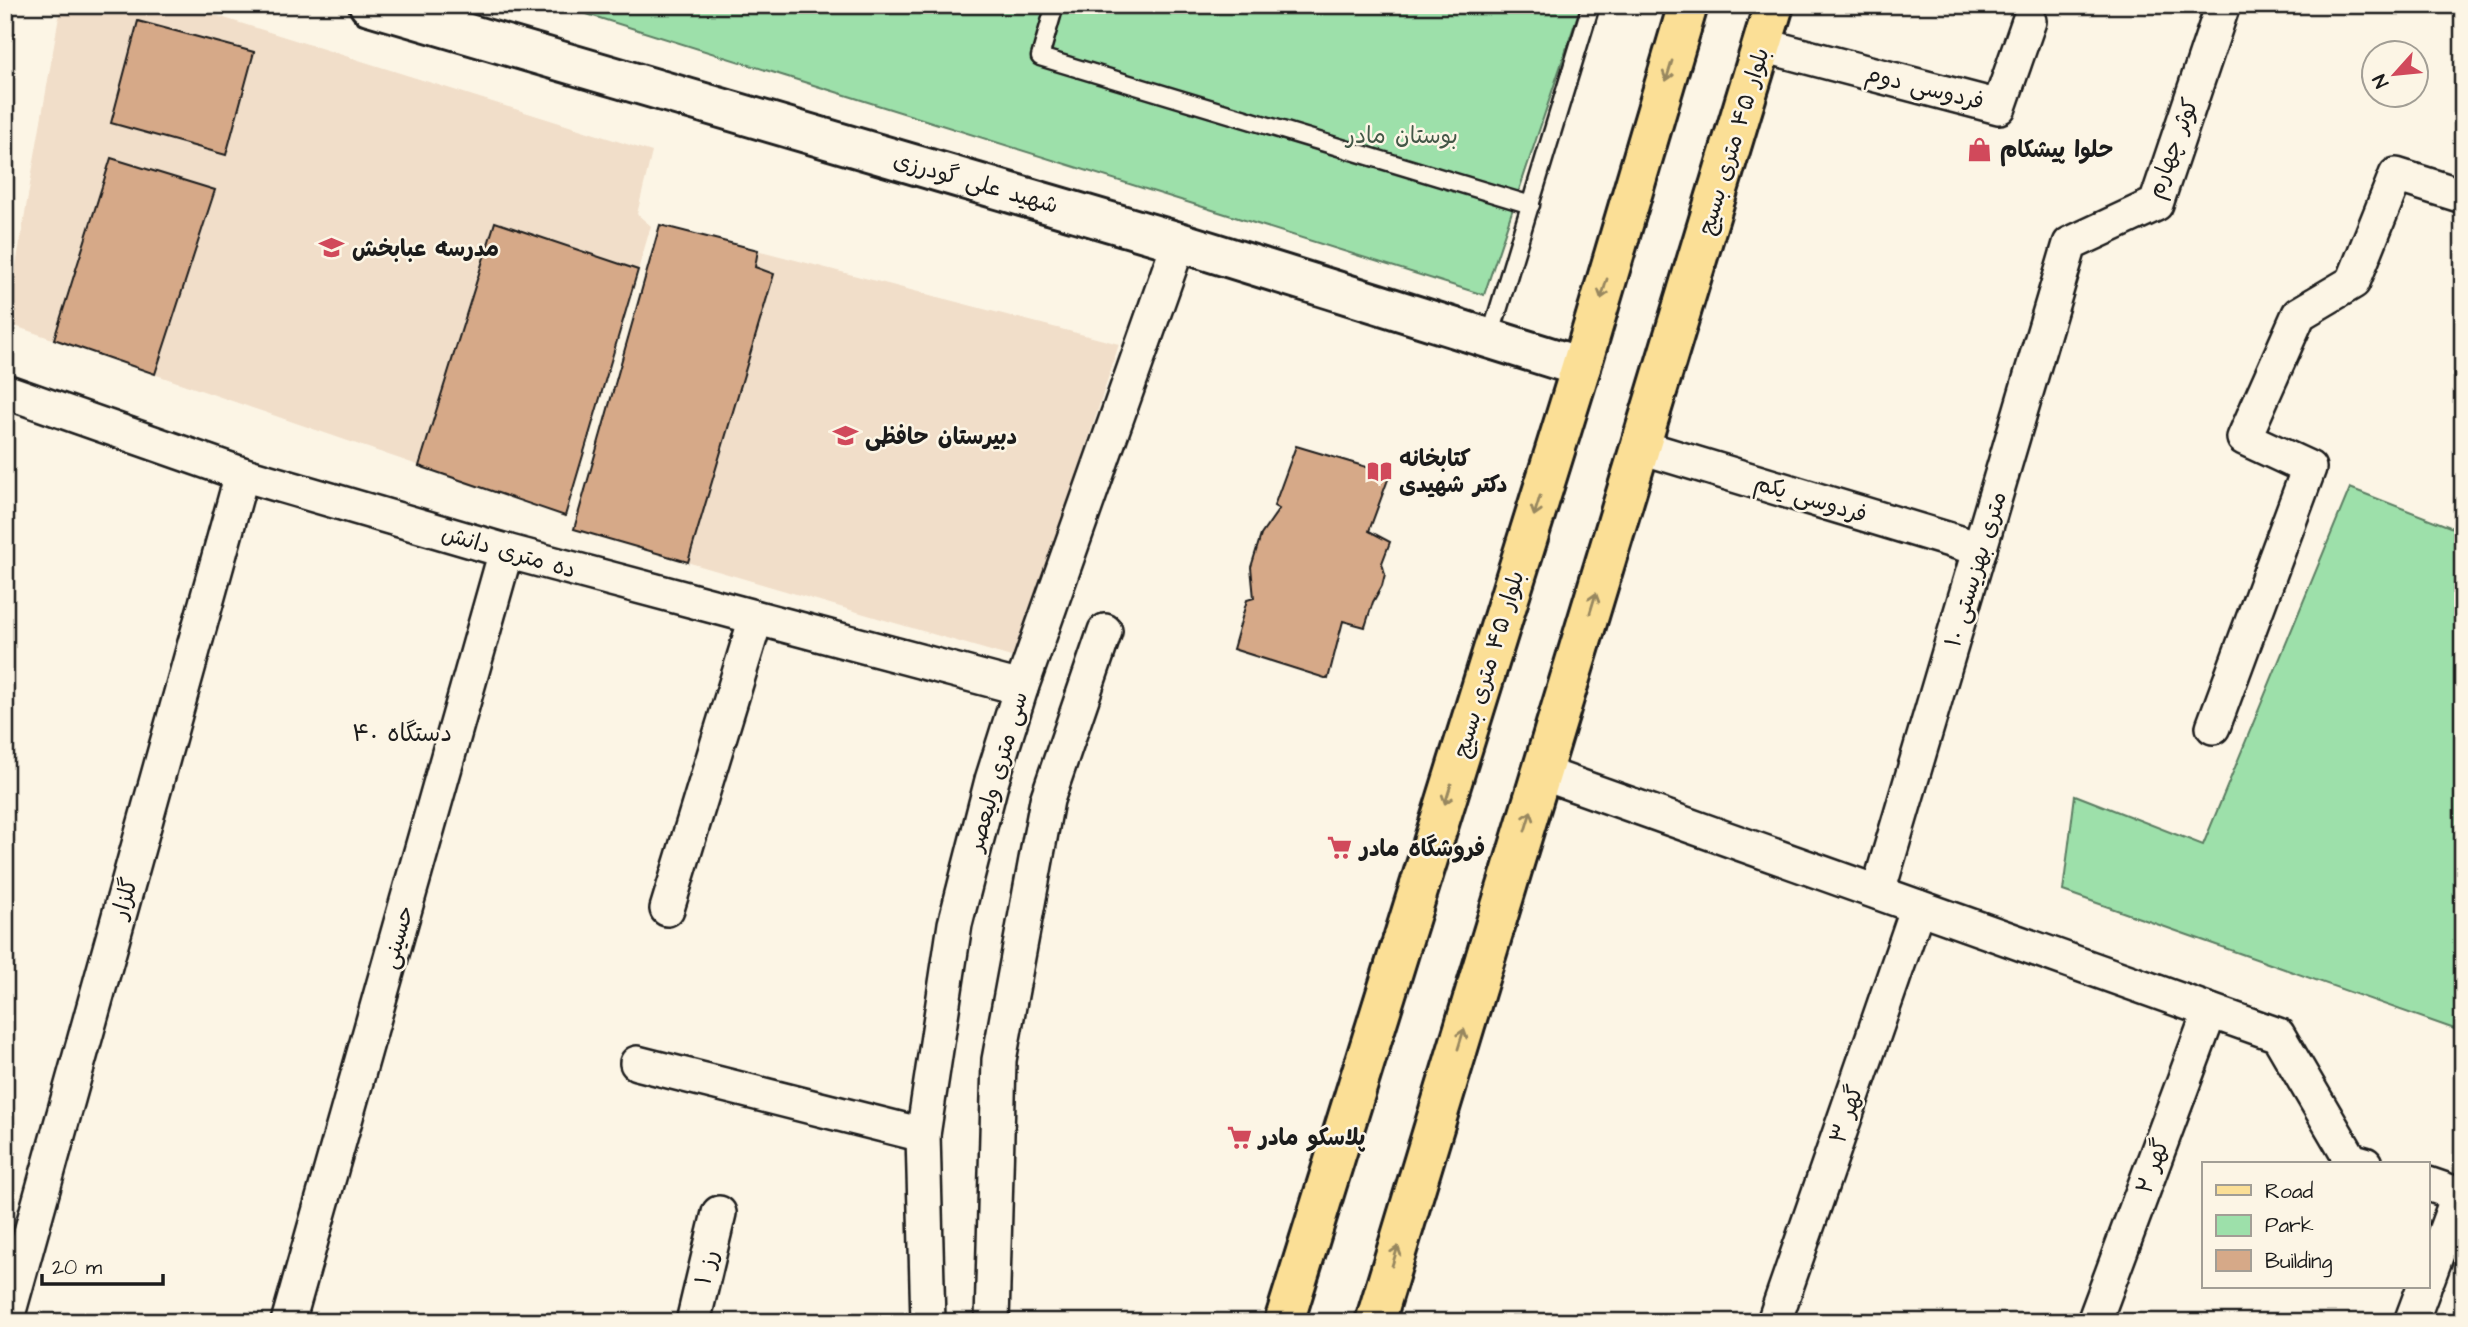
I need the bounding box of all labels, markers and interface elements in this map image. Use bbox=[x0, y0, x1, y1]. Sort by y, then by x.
north arrow bbox=[2360, 38, 2430, 108]
street label: بلوار ۴۵ متری بسیج bbox=[1690, 44, 1778, 239]
street label: فردوسی دوم bbox=[1862, 58, 1987, 119]
one-way arrow bbox=[1661, 59, 1674, 81]
text: N bbox=[2366, 70, 2396, 92]
street label: کوثر چهارم bbox=[2139, 94, 2208, 203]
park label: بوستان مادر bbox=[1344, 120, 1458, 152]
place label: حلوا پیشکام bbox=[2000, 134, 2113, 167]
shop icon: حلوا پیشکام bbox=[1966, 135, 1994, 163]
street label: شهید علی گودرزی bbox=[890, 144, 1062, 222]
place label: مدرسه عبابخش bbox=[352, 233, 499, 265]
school or university icon: مدرسه عبابخش bbox=[318, 234, 346, 262]
one-way arrow bbox=[1596, 277, 1609, 299]
place label: دبیرستان حافظی bbox=[865, 421, 1017, 453]
school or university icon: دبیرستان حافظی bbox=[831, 422, 859, 450]
place label: کتابخانه دکتر شهیدی bbox=[1399, 443, 1507, 501]
library icon: کتابخانه دکتر شهیدی bbox=[1365, 457, 1393, 485]
street label: فردوسی یکم bbox=[1750, 467, 1871, 532]
street label: ۱۰ متری بهزیستی bbox=[1937, 488, 2015, 651]
one-way arrow bbox=[1530, 495, 1543, 517]
street label: ده متری دانش bbox=[438, 518, 580, 586]
street label: بلوار ۴۵ متری بسیج bbox=[1445, 567, 1533, 762]
one-way arrow bbox=[1588, 593, 1601, 615]
street label: سی متری ولیعصر bbox=[959, 688, 1036, 857]
district label: ۴۰ دستگاه bbox=[352, 717, 452, 751]
one-way arrow bbox=[1441, 782, 1453, 804]
one-way arrow bbox=[1522, 810, 1535, 832]
place label: فروشگاه مادر bbox=[1358, 833, 1485, 865]
supermarket icon: فروشگاه مادر bbox=[1326, 834, 1354, 862]
street label: گلزار bbox=[103, 874, 146, 924]
street label: حسینی bbox=[374, 902, 422, 973]
one-way arrow bbox=[1456, 1028, 1469, 1050]
street label: گهر ۳ bbox=[1822, 1081, 1872, 1148]
place label: پلاسکو مادر bbox=[1257, 1122, 1366, 1154]
supermarket icon: پلاسکو مادر bbox=[1225, 1123, 1253, 1151]
street label: گهر ۲ bbox=[2128, 1134, 2178, 1198]
legend bbox=[2202, 1162, 2430, 1288]
text: Road bbox=[2265, 1177, 2313, 1206]
text: Park bbox=[2265, 1211, 2314, 1240]
scale bar bbox=[42, 1243, 163, 1287]
street label: رز ۱ bbox=[687, 1246, 727, 1288]
one-way arrow bbox=[1390, 1246, 1403, 1268]
text: Building bbox=[2265, 1247, 2333, 1278]
text: 20 m bbox=[52, 1253, 103, 1282]

